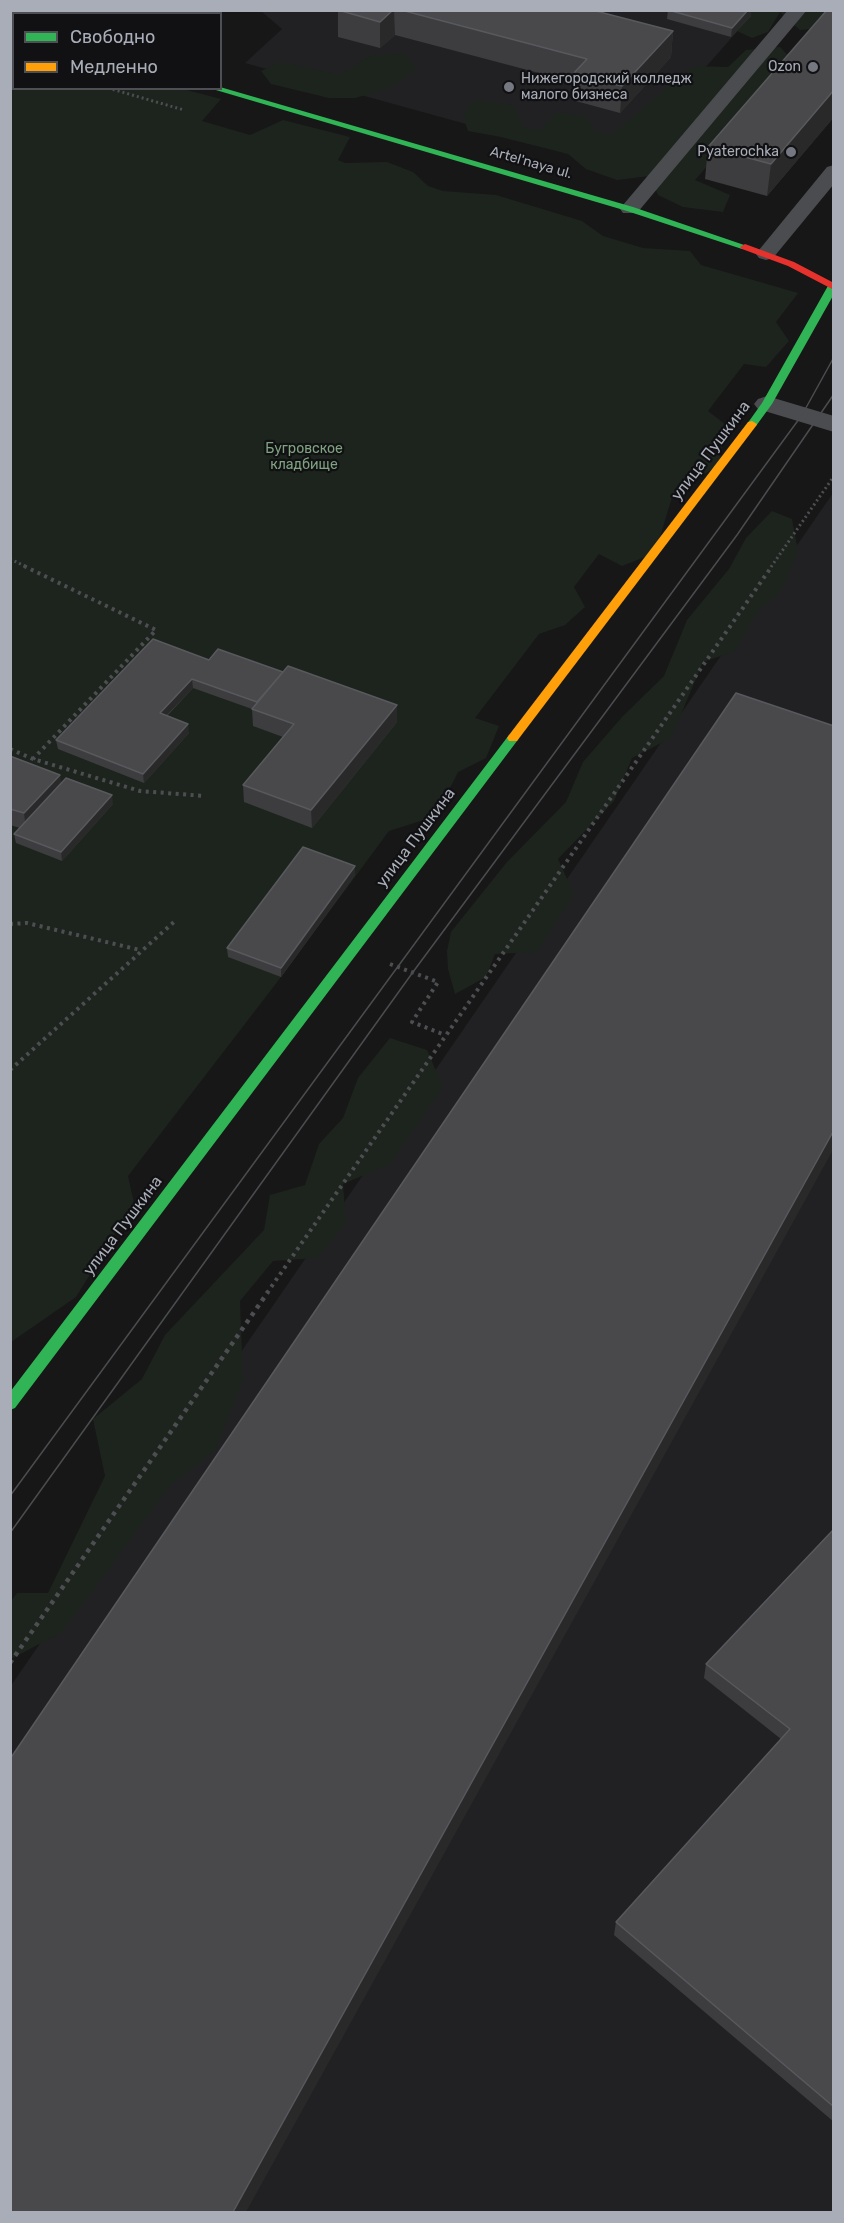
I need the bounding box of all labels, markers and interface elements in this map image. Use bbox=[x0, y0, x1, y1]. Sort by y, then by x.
legend bbox=[12, 12, 222, 90]
text: Свободно bbox=[70, 26, 155, 48]
text: Медленно bbox=[70, 56, 158, 78]
place label: Ozon bbox=[768, 59, 801, 75]
marker: Ozon bbox=[806, 60, 820, 74]
place label: Нижегородский колледж малого бизнеса bbox=[521, 71, 692, 104]
marker: Нижегородский колледж малого бизнеса bbox=[502, 80, 516, 94]
street label: Artel'naya ul. bbox=[488, 143, 574, 183]
place label: Pyaterochka bbox=[697, 144, 779, 160]
marker: Pyaterochka bbox=[784, 145, 798, 159]
street label: улица Пушкина bbox=[667, 397, 755, 505]
park label: Бугровское кладбище bbox=[265, 441, 343, 473]
street label: улица Пушкина bbox=[372, 784, 460, 892]
street label: улица Пушкина bbox=[79, 1172, 167, 1280]

